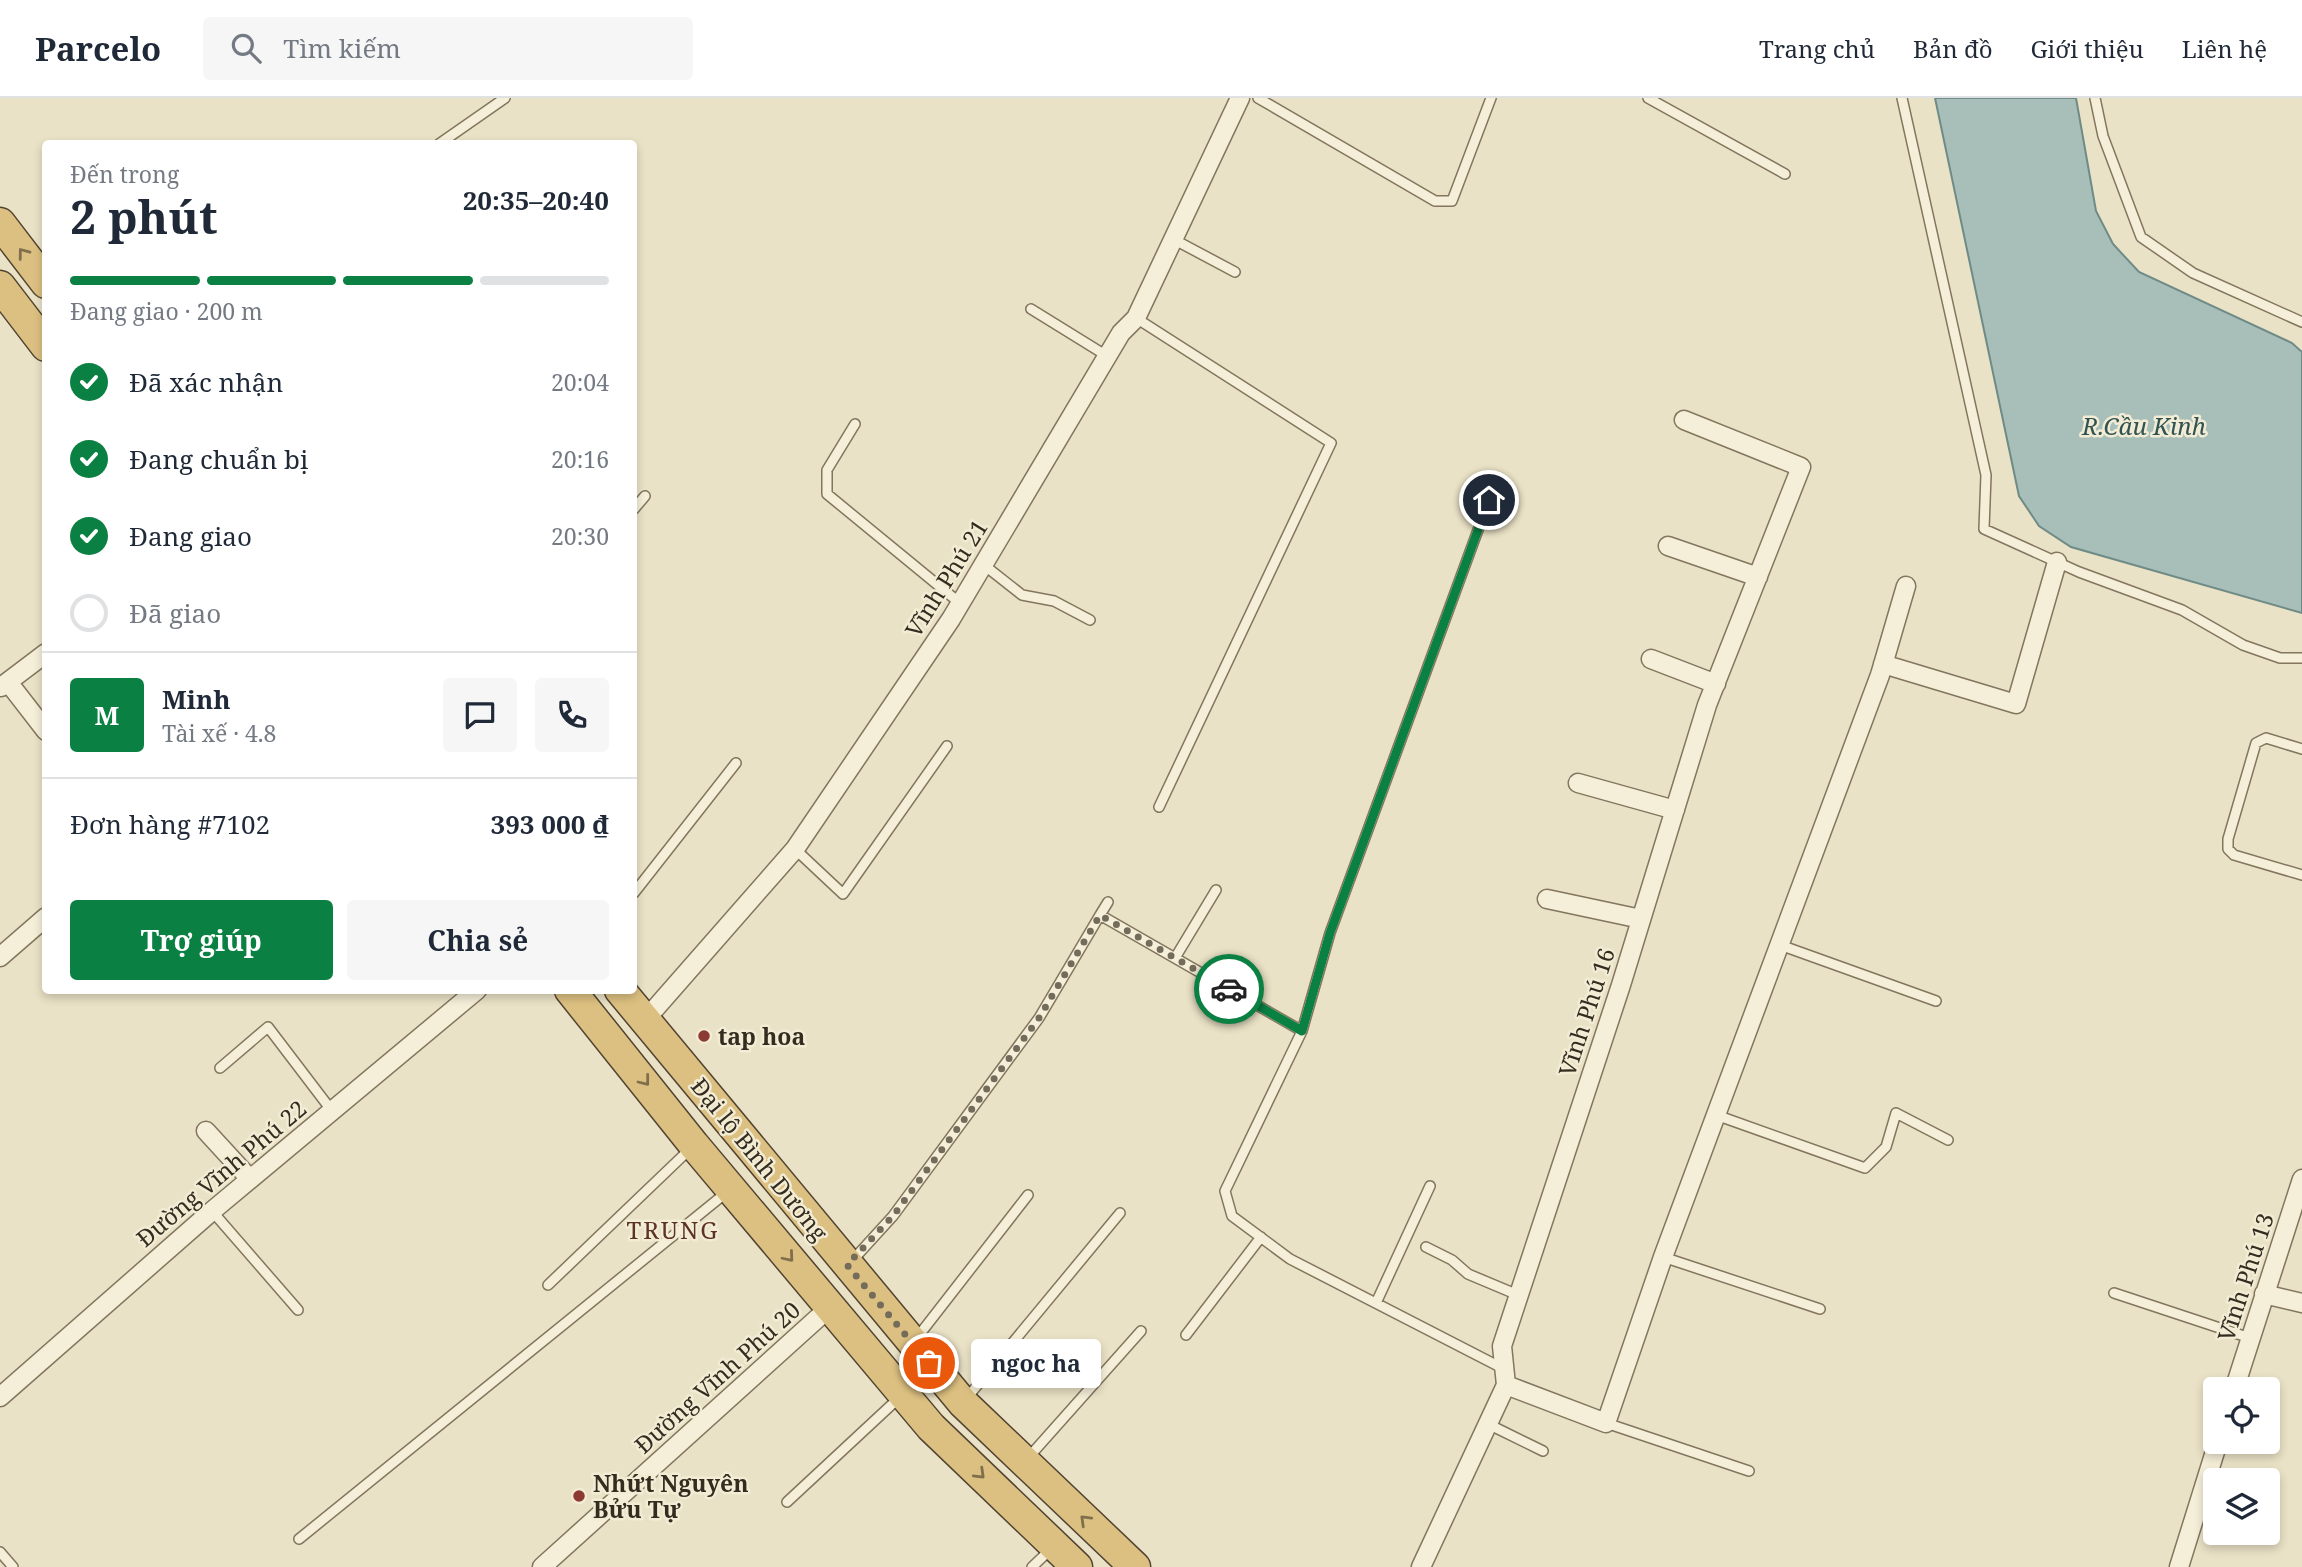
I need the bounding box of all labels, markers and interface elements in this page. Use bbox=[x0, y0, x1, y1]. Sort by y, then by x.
search box bbox=[203, 17, 693, 80]
text: Parcelo bbox=[35, 26, 161, 71]
icon: search bbox=[227, 29, 265, 67]
text: Tìm kiếm bbox=[283, 30, 401, 66]
text: Trang chủ bbox=[1759, 32, 1875, 65]
text: Bản đồ bbox=[1913, 32, 1992, 65]
text: Giới thiệu bbox=[2030, 32, 2144, 65]
text: Liên hệ bbox=[2182, 32, 2267, 65]
text: Đến trong bbox=[70, 158, 179, 190]
text: 20:35–20:40 bbox=[463, 182, 609, 218]
text: 2 phút bbox=[70, 185, 218, 247]
one-way arrow bbox=[18, 248, 31, 260]
text: Đang giao · 200 m bbox=[70, 295, 263, 327]
icon: check bbox=[70, 363, 108, 401]
text: Đã xác nhận bbox=[129, 364, 283, 400]
text: 20:04 bbox=[551, 366, 609, 398]
water label: R.Cầu Kinh bbox=[2081, 409, 2206, 442]
icon: check bbox=[70, 440, 108, 478]
text: Đang chuẩn bị bbox=[129, 441, 308, 477]
text: 20:16 bbox=[551, 443, 609, 475]
pin bbox=[1459, 470, 1519, 530]
icon: home bbox=[1470, 481, 1508, 519]
street label: Vĩnh Phú 21 bbox=[897, 513, 995, 643]
icon: check bbox=[70, 517, 108, 555]
text: Đang giao bbox=[129, 518, 252, 554]
text: 20:30 bbox=[551, 520, 609, 552]
text: Đã giao bbox=[129, 595, 221, 631]
button: chat bbox=[443, 678, 517, 752]
button: phone bbox=[535, 678, 609, 752]
text: Minh bbox=[162, 681, 231, 717]
text: M bbox=[95, 697, 119, 733]
text: Tài xế · 4.8 bbox=[162, 717, 276, 749]
text: Đơn hàng #7102 bbox=[70, 806, 270, 842]
text: 393 000 ₫ bbox=[490, 806, 609, 842]
button: Trợ giúp bbox=[70, 900, 333, 980]
button: Chia sẻ bbox=[347, 900, 609, 980]
street label: Vĩnh Phú 16 bbox=[1550, 944, 1622, 1080]
courier bbox=[1194, 954, 1264, 1024]
icon: car bbox=[1210, 970, 1248, 1008]
place label: tap hoa bbox=[718, 1020, 805, 1052]
marker: tap hoa bbox=[696, 1028, 712, 1044]
street label: Đại lộ Bình Dương bbox=[684, 1071, 836, 1248]
one-way arrow bbox=[637, 1073, 650, 1086]
street label: Đường Vĩnh Phú 22 bbox=[129, 1092, 313, 1254]
street label: Vĩnh Phú 13 bbox=[2209, 1209, 2281, 1345]
district label: TRUNG bbox=[627, 1213, 719, 1246]
one-way arrow bbox=[781, 1249, 793, 1262]
street label: Đường Vĩnh Phú 20 bbox=[627, 1294, 807, 1460]
pin bbox=[899, 1333, 959, 1393]
callout: ngoc ha bbox=[971, 1338, 1100, 1388]
icon: bag bbox=[910, 1344, 948, 1382]
text: ngoc ha bbox=[991, 1347, 1081, 1379]
map controls bbox=[2203, 1377, 2280, 1545]
button: locate bbox=[2203, 1377, 2280, 1454]
one-way arrow bbox=[972, 1466, 985, 1479]
place label: Nhứt Nguyên Bửu Tự bbox=[593, 1467, 749, 1525]
button: layers bbox=[2203, 1468, 2280, 1545]
marker: Nhứt Nguyên Bửu Tự bbox=[571, 1488, 587, 1504]
one-way arrow bbox=[1080, 1515, 1093, 1528]

